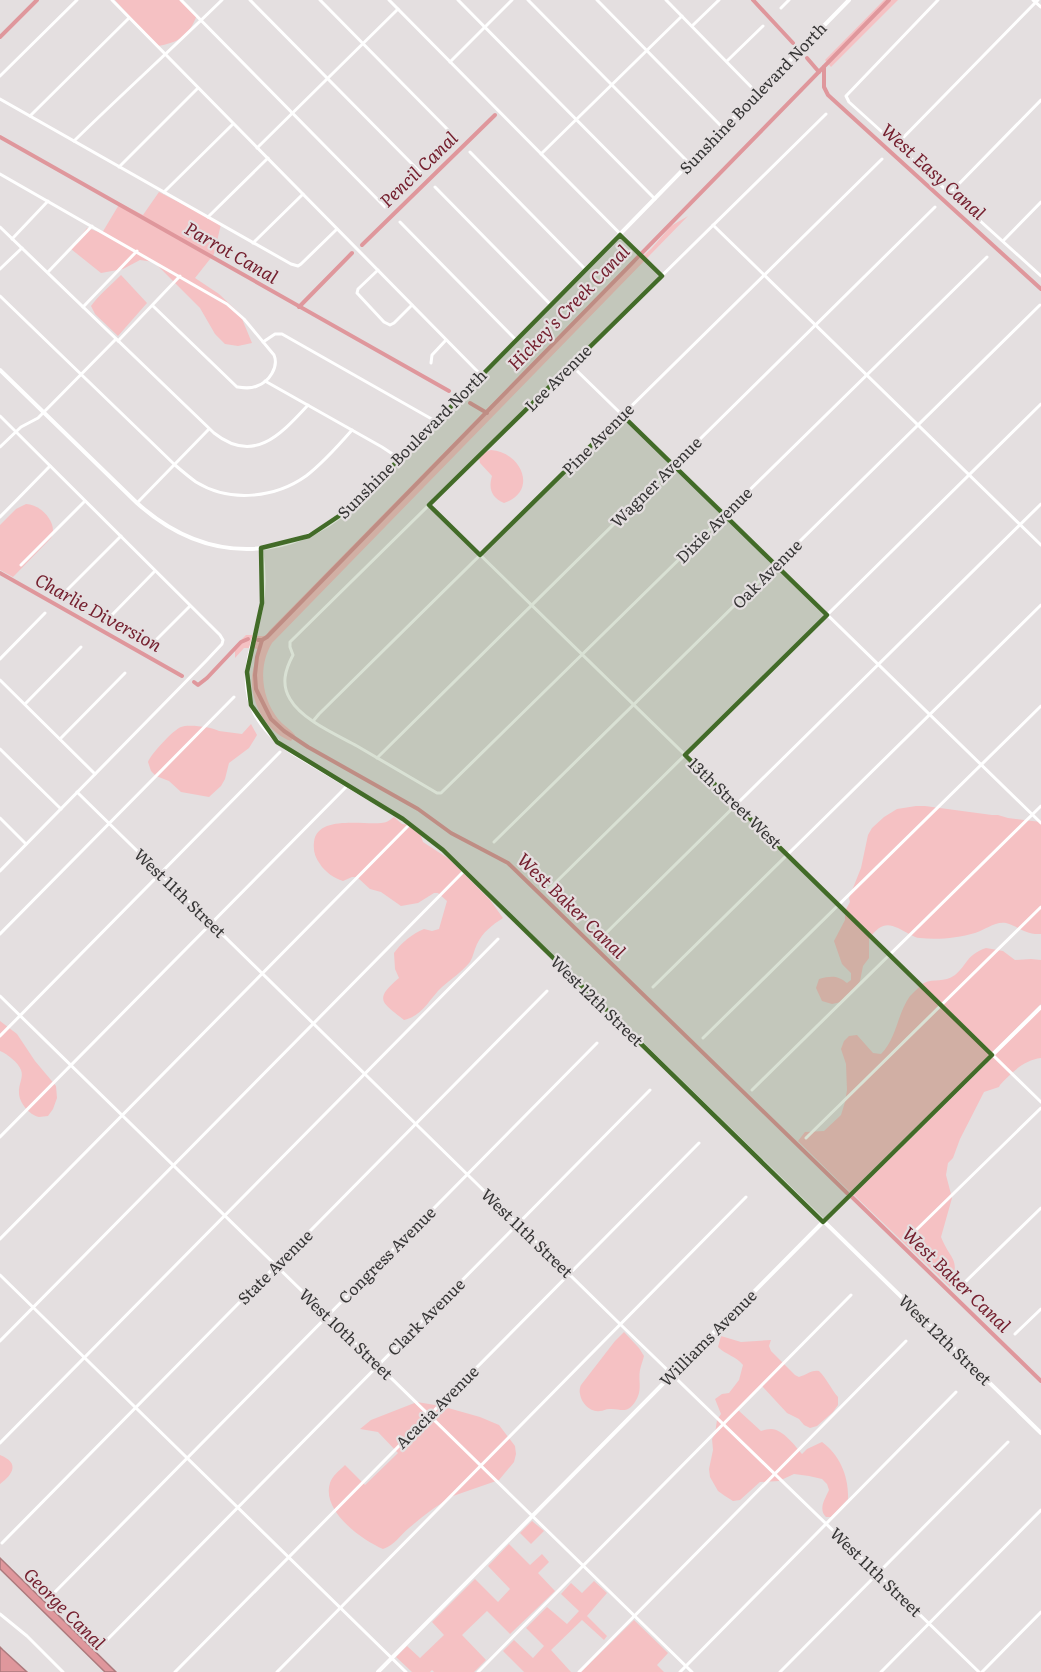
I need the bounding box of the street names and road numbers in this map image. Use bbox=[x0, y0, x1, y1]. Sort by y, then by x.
street label: Sunshine Boulevard North bbox=[673, 16, 832, 179]
street label: Lee Avenue bbox=[518, 338, 596, 416]
street label: Sunshine Boulevard North bbox=[331, 363, 492, 524]
street label: Pine Avenue bbox=[556, 397, 639, 480]
street label: Wagner Avenue bbox=[604, 430, 706, 532]
street label: Dixie Avenue bbox=[670, 481, 757, 568]
street label: Oak Avenue bbox=[726, 533, 807, 614]
street label: 13th Street West bbox=[683, 751, 788, 854]
street label: West 11th Street bbox=[129, 842, 233, 943]
street label: West 12th Street bbox=[546, 949, 650, 1051]
street label: West 11th Street bbox=[476, 1182, 580, 1283]
street label: Congress Avenue bbox=[332, 1200, 440, 1308]
street label: State Avenue bbox=[231, 1223, 317, 1309]
street label: Clark Avenue bbox=[381, 1272, 470, 1361]
street label: West 10th Street bbox=[294, 1282, 400, 1385]
street label: Williams Avenue bbox=[653, 1283, 761, 1391]
street label: West 12th Street bbox=[894, 1288, 998, 1390]
street label: Acacia Avenue bbox=[389, 1359, 483, 1453]
street label: West 11th Street bbox=[825, 1521, 929, 1622]

